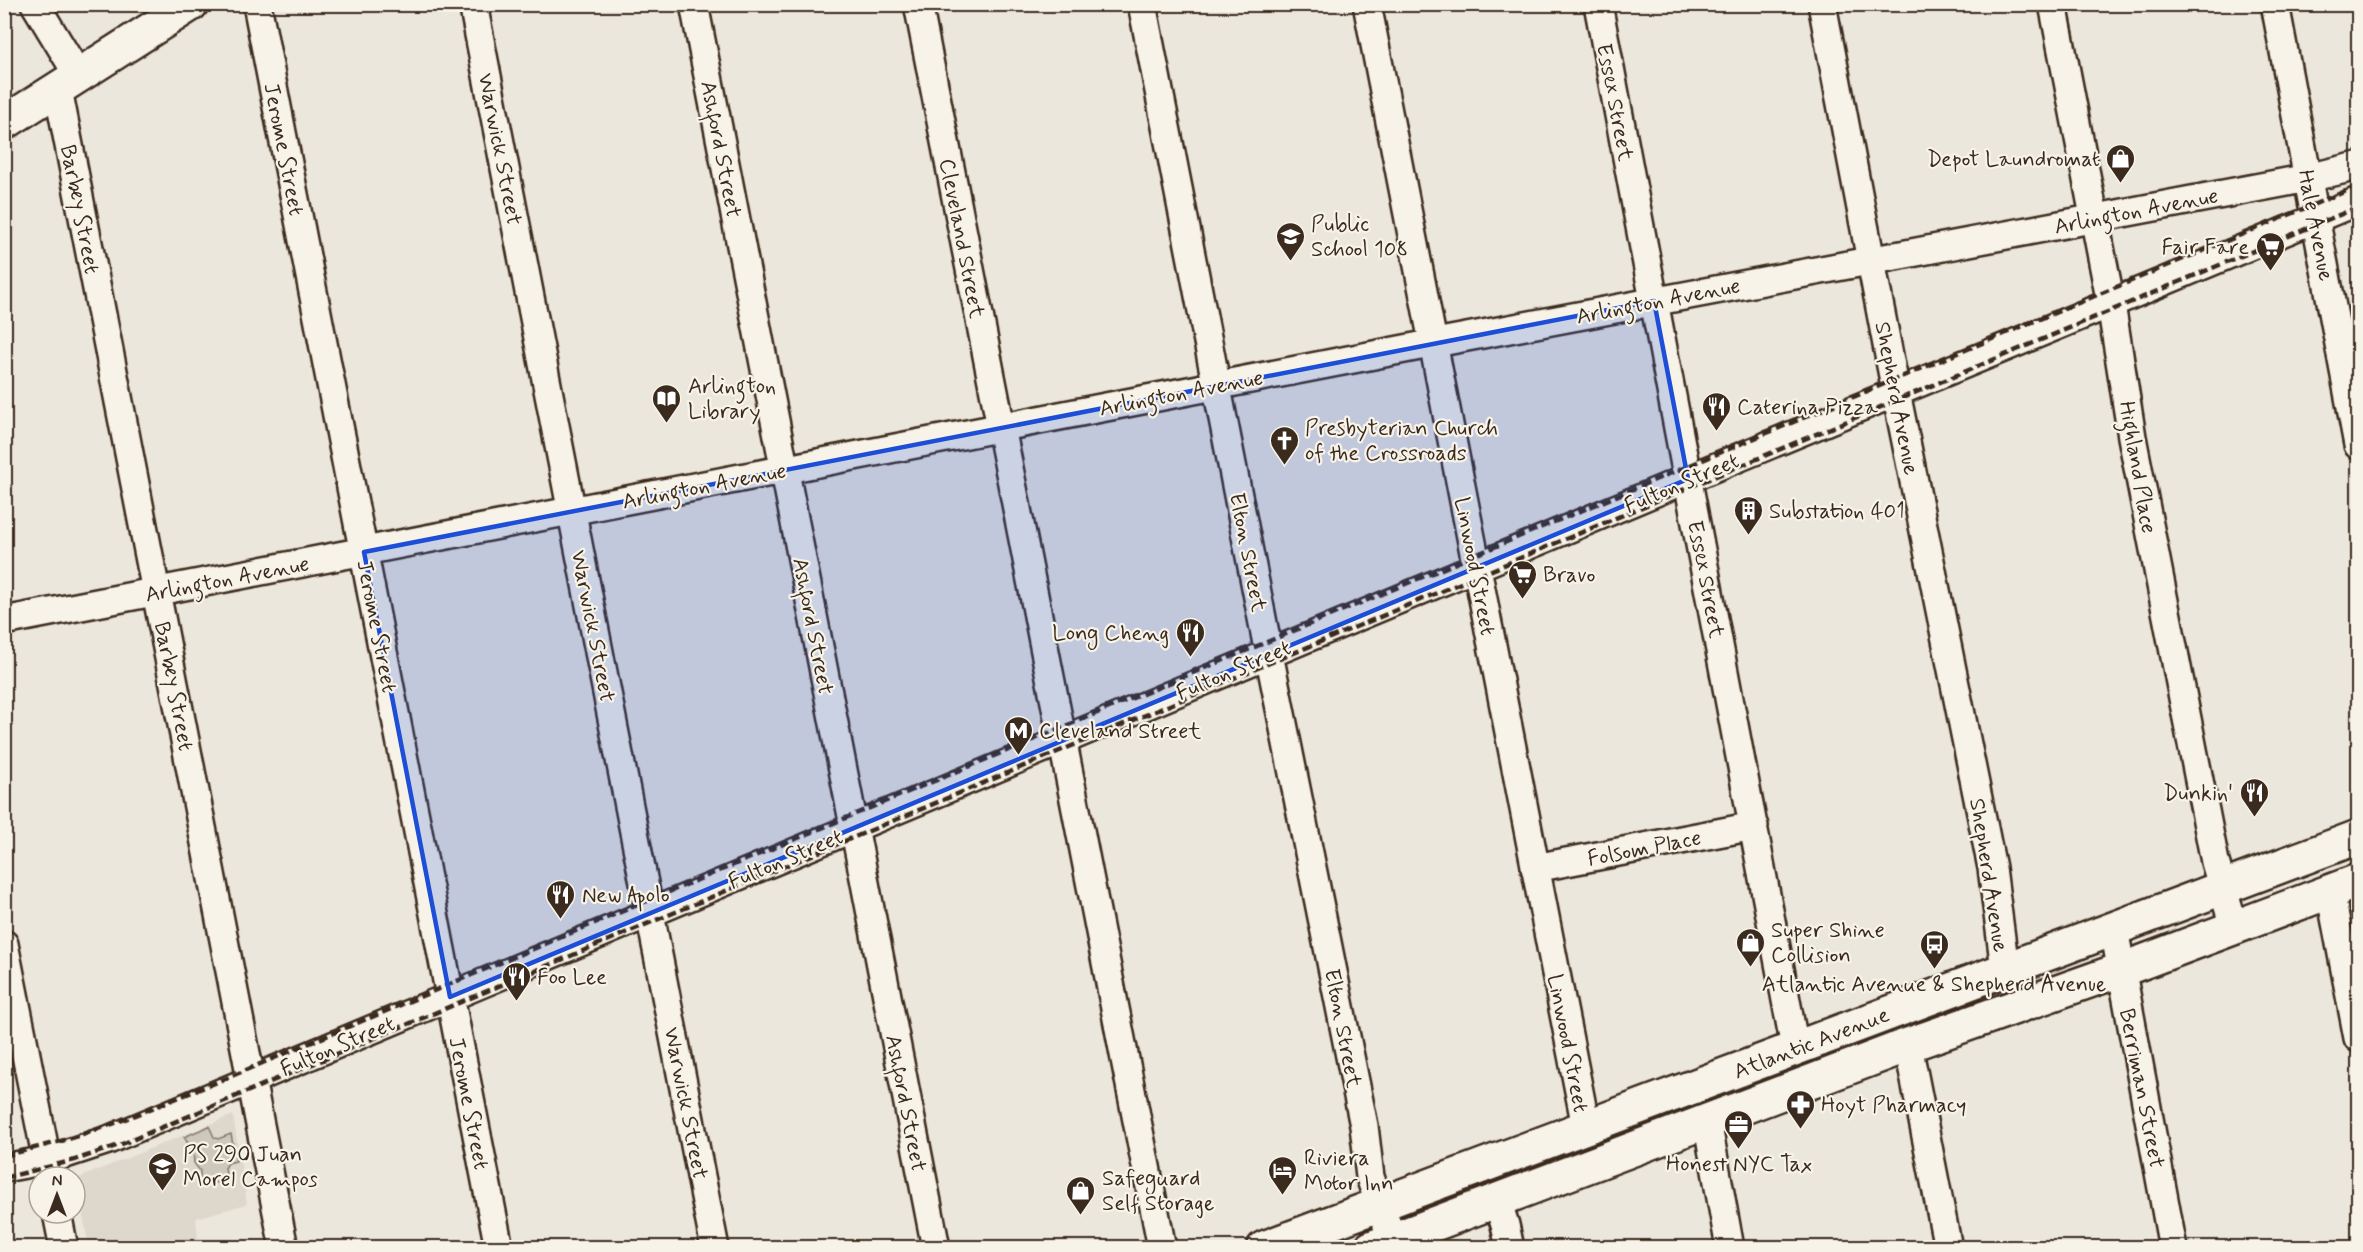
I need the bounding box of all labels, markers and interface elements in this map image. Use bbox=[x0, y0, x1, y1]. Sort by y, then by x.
street label: Essex Street bbox=[1589, 41, 1639, 164]
street label: Warwick Street bbox=[471, 71, 528, 228]
street label: Ashford Street bbox=[691, 78, 747, 221]
street label: Jerome Street bbox=[256, 81, 310, 218]
street label: Barbey Street bbox=[53, 142, 105, 276]
shop icon: Depot Laundromat bbox=[2105, 142, 2137, 184]
place label: Depot Laundromat bbox=[1927, 146, 2100, 174]
street label: Cleveland Street bbox=[932, 156, 990, 321]
street label: Hale Avenue bbox=[2291, 167, 2340, 283]
street label: Arlington Avenue bbox=[2052, 182, 2221, 245]
place label: Public School 108 bbox=[1311, 211, 1408, 264]
school or university icon: Public School 108 bbox=[1274, 220, 1306, 262]
supermarket icon: Fair Fare bbox=[2254, 230, 2286, 272]
place label: Fair Fare bbox=[2161, 234, 2249, 262]
street label: Arlington Avenue bbox=[1574, 272, 1743, 335]
street label: Shepherd Avenue bbox=[1867, 319, 1925, 477]
street label: Arlington Avenue bbox=[1097, 364, 1266, 427]
place label: Arlington Library bbox=[688, 373, 776, 426]
library icon: Arlington Library bbox=[651, 382, 683, 424]
restaurant icon: Caterina Pizza bbox=[1700, 390, 1732, 432]
place label: Caterina Pizza bbox=[1737, 394, 1878, 422]
street label: Highland Place bbox=[2109, 399, 2162, 536]
place label: Presbyterian Church of the Crossroads bbox=[1305, 415, 1498, 468]
church icon: Presbyterian Church of the Crossroads bbox=[1268, 424, 1300, 466]
street label: Fulton Street bbox=[1620, 447, 1743, 521]
street label: Arlington Avenue bbox=[620, 457, 789, 520]
street label: Elton Street bbox=[1222, 491, 1272, 614]
building icon: Substation 401 bbox=[1732, 494, 1764, 536]
street label: Linwood Street bbox=[1447, 495, 1501, 638]
place label: Substation 401 bbox=[1769, 498, 1905, 526]
street label: Essex Street bbox=[1680, 518, 1730, 641]
street label: Warwick Street bbox=[564, 548, 621, 705]
street label: Arlington Avenue bbox=[143, 550, 312, 613]
street label: Ashford Street bbox=[783, 555, 839, 698]
street label: Jerome Street bbox=[349, 558, 403, 695]
supermarket icon: Bravo bbox=[1506, 558, 1538, 600]
place label: Bravo bbox=[1543, 562, 1596, 590]
restaurant icon: Long Cheng bbox=[1174, 616, 1206, 658]
street label: Barbey Street bbox=[147, 619, 199, 753]
place label: Long Cheng bbox=[1052, 620, 1169, 651]
street label: Fulton Street bbox=[1172, 634, 1295, 708]
metro station icon: Cleveland Street bbox=[1002, 714, 1034, 756]
place label: Cleveland Street bbox=[1039, 718, 1201, 746]
restaurant icon: Dunkin' bbox=[2238, 776, 2270, 818]
place label: Dunkin' bbox=[2163, 780, 2233, 808]
street label: Shepherd Avenue bbox=[1962, 796, 2014, 954]
street label: Fulton Street bbox=[724, 823, 847, 897]
street label: Folsom Place bbox=[1585, 824, 1704, 874]
restaurant icon: New Apolo bbox=[545, 878, 577, 920]
place label: New Apolo bbox=[582, 882, 670, 912]
place label: Super Shine Collision bbox=[1771, 917, 1885, 970]
shop icon: Super Shine Collision bbox=[1734, 926, 1766, 968]
bus stop icon: Atlantic Avenue & Shepherd Avenue bbox=[1918, 928, 1950, 970]
restaurant icon: Foo Lee bbox=[500, 960, 532, 1002]
place label: Foo Lee bbox=[537, 964, 607, 992]
street label: Elton Street bbox=[1317, 967, 1367, 1090]
place label: Atlantic Avenue & Shepherd Avenue bbox=[1762, 971, 2106, 999]
street label: Linwood Street bbox=[1540, 972, 1594, 1115]
street label: Atlantic Avenue bbox=[1730, 1001, 1894, 1086]
street label: Berriman Street bbox=[2112, 1006, 2170, 1171]
street label: Fulton Street bbox=[276, 1010, 399, 1084]
street label: Warwick Street bbox=[657, 1025, 714, 1182]
street label: Ashford Street bbox=[876, 1032, 932, 1175]
street label: Jerome Street bbox=[441, 1035, 495, 1172]
pharmacy icon: Hoyt Pharmacy bbox=[1784, 1088, 1816, 1130]
place label: Hoyt Pharmacy bbox=[1821, 1092, 1966, 1120]
office icon: Honest NYC Tax bbox=[1723, 1108, 1755, 1150]
place label: PS 290 Juan Morel Campos bbox=[183, 1141, 318, 1194]
place label: Riviera Motor Inn bbox=[1304, 1145, 1394, 1198]
school or university icon: PS 290 Juan Morel Campos bbox=[146, 1150, 178, 1192]
place label: Honest NYC Tax bbox=[1666, 1151, 1812, 1179]
hotel icon: Riviera Motor Inn bbox=[1267, 1154, 1299, 1196]
north arrow bbox=[27, 1165, 87, 1225]
place label: Safeguard Self Storage bbox=[1102, 1165, 1214, 1219]
text: N bbox=[52, 1171, 62, 1192]
shop icon: Safeguard Self Storage bbox=[1065, 1174, 1097, 1216]

